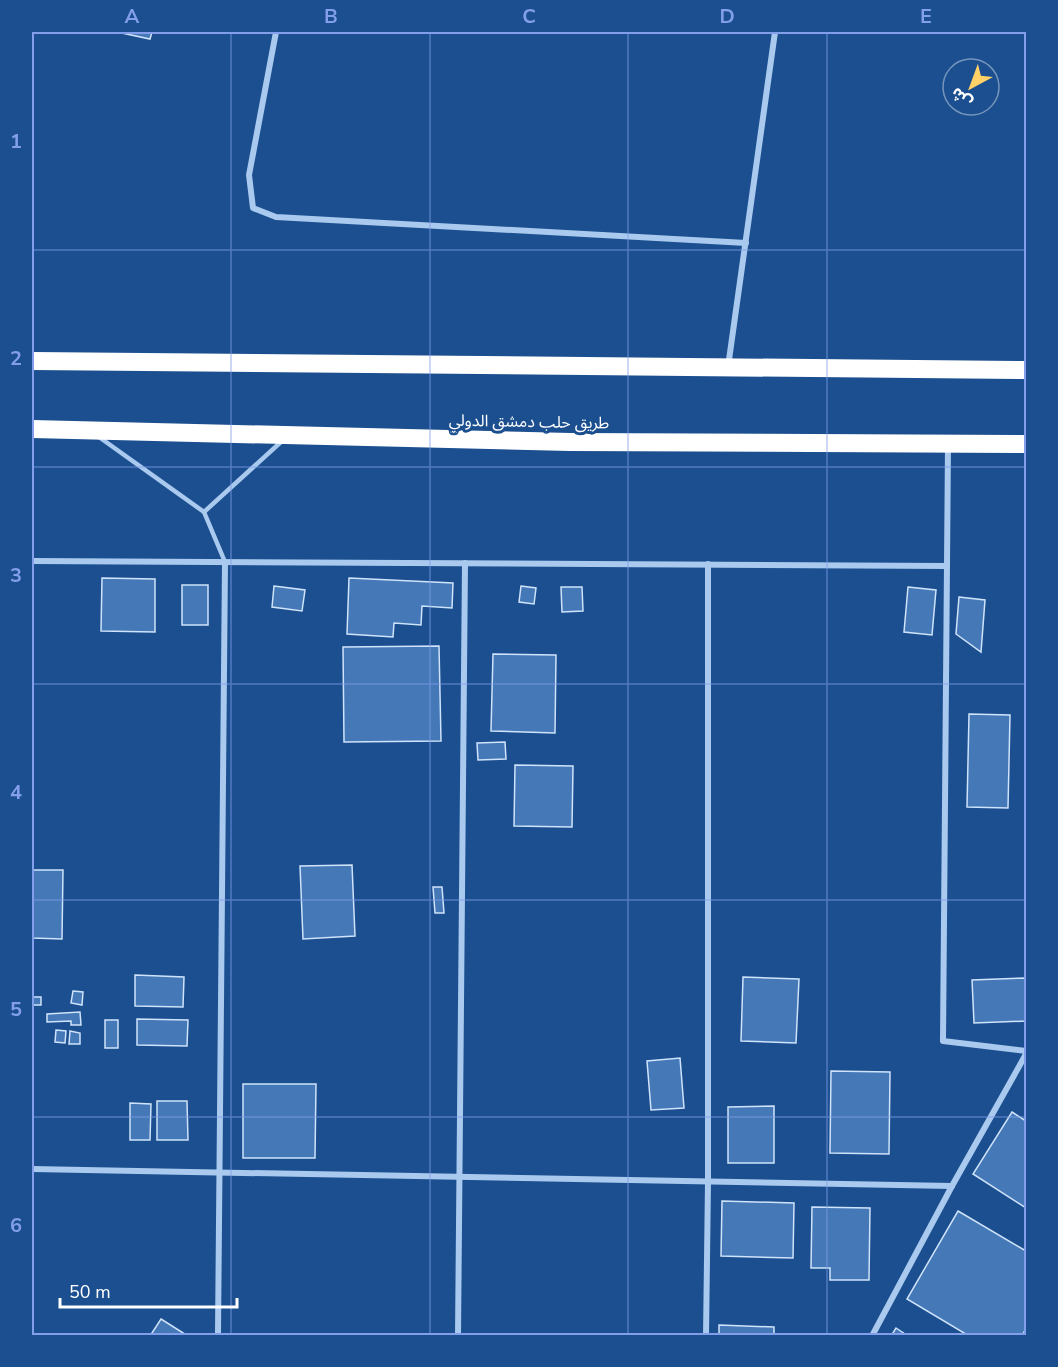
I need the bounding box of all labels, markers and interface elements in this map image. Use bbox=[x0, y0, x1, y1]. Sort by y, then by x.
text: A bbox=[125, 3, 140, 30]
text: B bbox=[324, 3, 338, 30]
text: C bbox=[522, 3, 536, 30]
text: D bbox=[719, 3, 735, 30]
text: E bbox=[920, 3, 932, 30]
north arrow bbox=[941, 57, 1001, 117]
text: ش bbox=[946, 82, 977, 113]
text: 1 bbox=[10, 128, 22, 155]
text: 2 bbox=[10, 345, 22, 372]
street label: طريق حلب دمشق الدولي bbox=[449, 410, 610, 435]
text: 3 bbox=[10, 562, 22, 589]
text: 4 bbox=[10, 779, 22, 806]
text: 5 bbox=[10, 996, 22, 1023]
text: 6 bbox=[10, 1212, 22, 1239]
scale bar bbox=[60, 1271, 237, 1309]
text: 50 m bbox=[69, 1280, 111, 1304]

